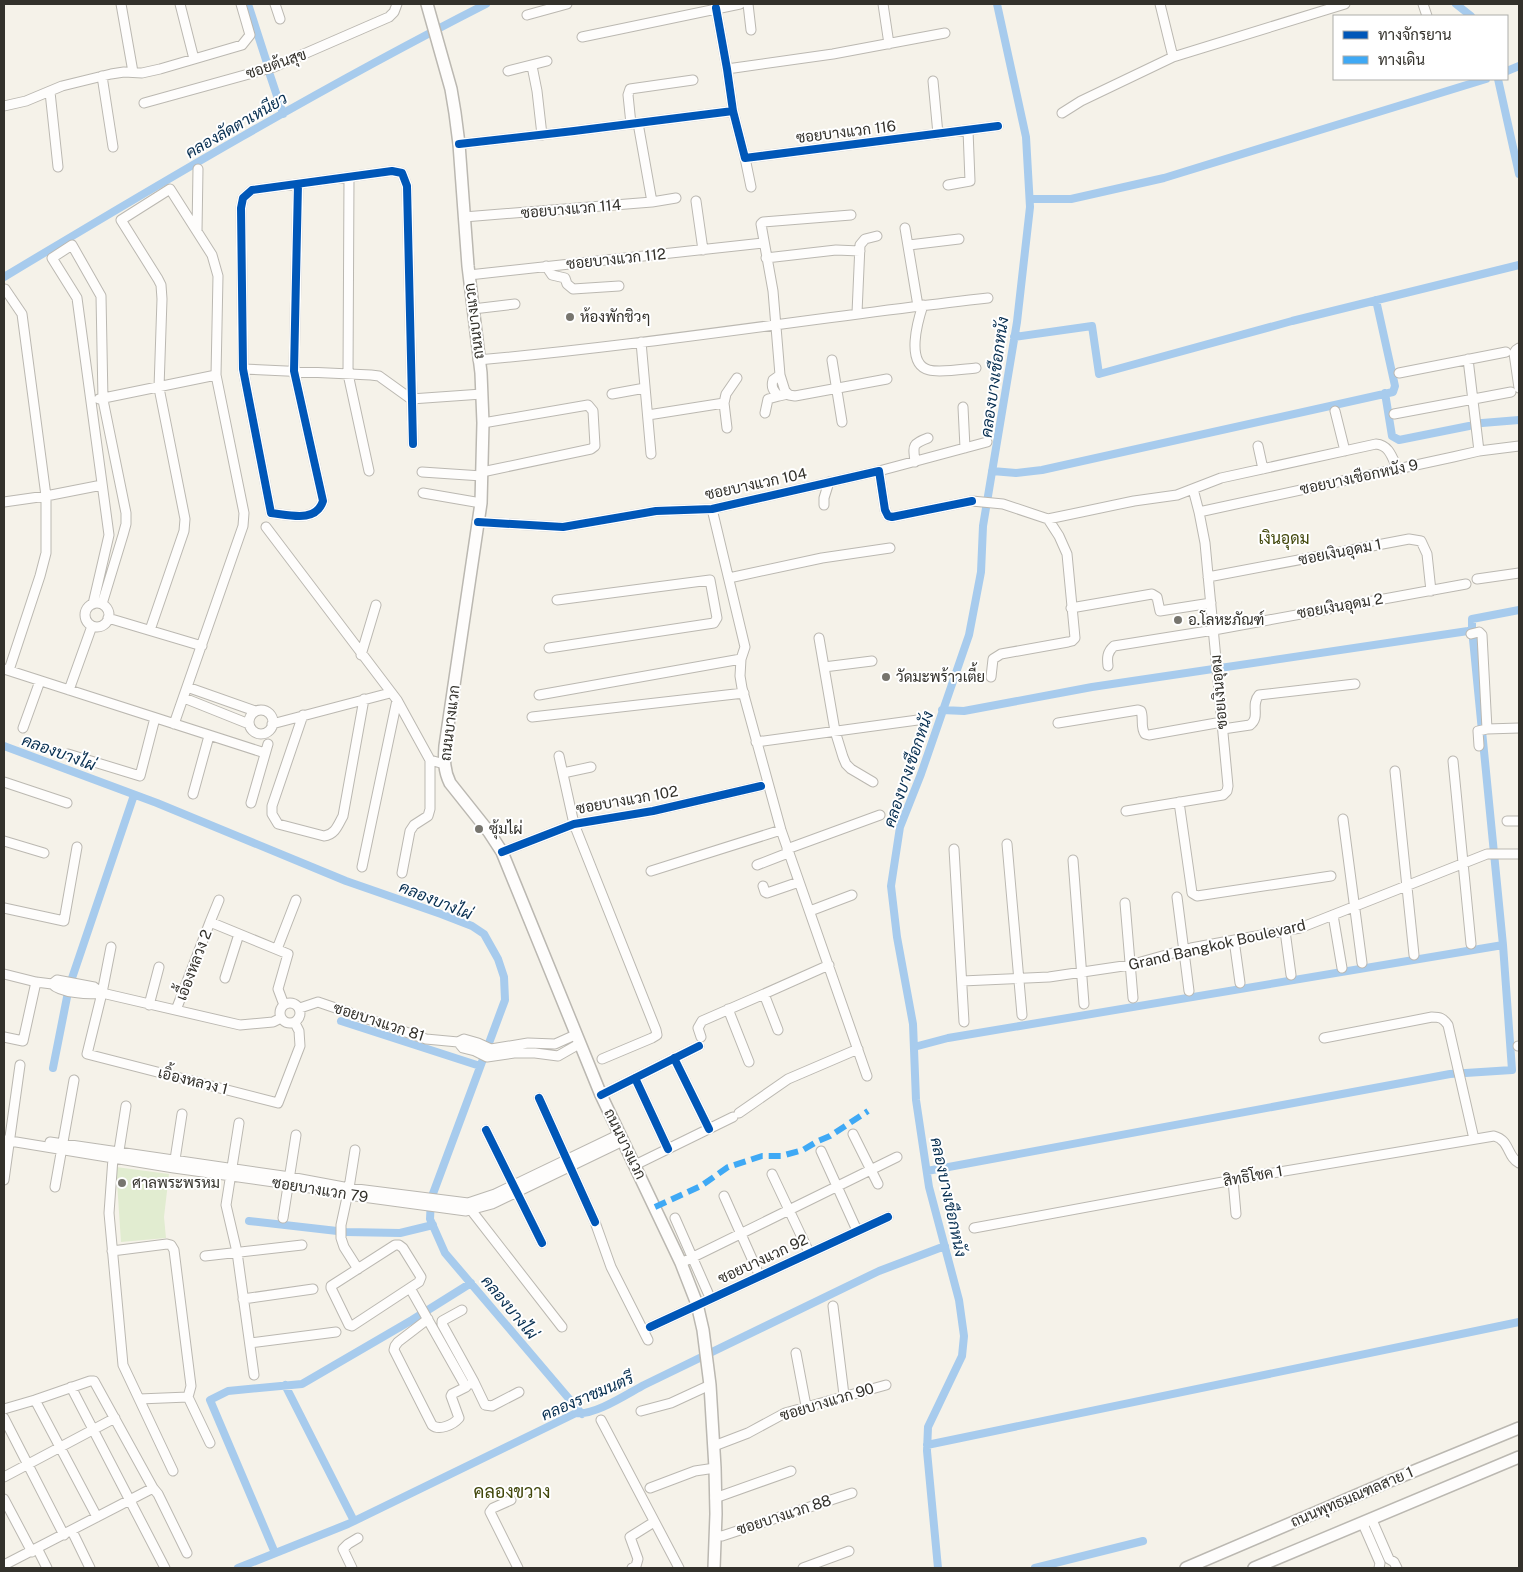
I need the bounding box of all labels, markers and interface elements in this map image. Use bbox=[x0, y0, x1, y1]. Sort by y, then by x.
legend bbox=[1333, 15, 1508, 80]
text: ทางจักรยาน bbox=[1378, 26, 1452, 43]
street label: ซอยต้นสุข bbox=[243, 44, 309, 85]
text: ทางเดิน bbox=[1378, 51, 1425, 68]
water label: คลองลัดตาเหนียว bbox=[181, 87, 291, 162]
street label: ซอยบางแวก 116 bbox=[795, 117, 897, 146]
street label: ซอยบางแวก 114 bbox=[520, 196, 622, 221]
street label: ซอยบางแวก 112 bbox=[565, 245, 667, 272]
street label: ถนนบางแวก bbox=[460, 282, 487, 360]
place label: ห้องพักชิวๆ bbox=[580, 307, 651, 326]
marker: ห้องพักชิวๆ bbox=[564, 311, 576, 323]
water label: คลองบางเชือกหนัง bbox=[975, 315, 1012, 439]
street label: ซอยบางเชือกหนัง 9 bbox=[1298, 455, 1420, 497]
street label: ซอยบางแวก 104 bbox=[703, 464, 808, 503]
district label: เงินอุดม bbox=[1258, 529, 1310, 550]
street label: ซอยเงินอุดม 1 bbox=[1297, 535, 1383, 571]
street label: ซอยเงินอุดม 2 bbox=[1296, 590, 1385, 624]
place label: อ.โลหะภัณฑ์ bbox=[1188, 610, 1264, 628]
marker: อ.โลหะภัณฑ์ bbox=[1172, 614, 1184, 626]
street label: ซอยเงินอุดม bbox=[1207, 654, 1233, 730]
place label: วัดมะพร้าวเตี้ย bbox=[896, 662, 985, 685]
marker: วัดมะพร้าวเตี้ย bbox=[880, 671, 892, 683]
street label: ถนนบางแวก bbox=[436, 684, 463, 762]
water label: คลองบางเชือกหนัง bbox=[878, 708, 937, 830]
water label: คลองบางไผ่ bbox=[19, 728, 100, 775]
street label: ซอยบางแวก 102 bbox=[575, 782, 679, 817]
place label: ซุ้มไผ่ bbox=[489, 819, 523, 840]
marker: ซุ้มไผ่ bbox=[473, 823, 485, 835]
water label: คลองบางไผ่ bbox=[396, 875, 477, 924]
street label: Grand Bangkok Boulevard bbox=[1127, 916, 1307, 973]
street label: เอื้องหลวง 2 bbox=[167, 925, 215, 1003]
street label: ซอยบางแวก 81 bbox=[331, 999, 427, 1044]
street label: เอิ้องหลวง 1 bbox=[156, 1058, 231, 1097]
street label: ถนนบางแวก bbox=[601, 1106, 650, 1182]
water label: คลองบางเชือกหนัง bbox=[927, 1135, 972, 1259]
street label: สิทธิโชค 1 bbox=[1222, 1161, 1284, 1189]
place label: ศาลพระพรหม bbox=[132, 1174, 220, 1191]
street label: ซอยบางแวก 79 bbox=[271, 1174, 369, 1205]
marker: ศาลพระพรหม bbox=[116, 1177, 128, 1189]
street label: ซอยบางแวก 92 bbox=[715, 1230, 811, 1287]
water label: คลองบางไผ่ bbox=[478, 1270, 544, 1344]
water label: คลองราชมนตรี bbox=[537, 1366, 637, 1424]
street label: ซอยบางแวก 90 bbox=[778, 1379, 876, 1424]
street label: ถนนพุทธมณฑลสาย 1 bbox=[1288, 1463, 1417, 1533]
district label: คลองขวาง bbox=[474, 1481, 550, 1502]
street label: ซอยบางแวก 88 bbox=[734, 1491, 833, 1538]

